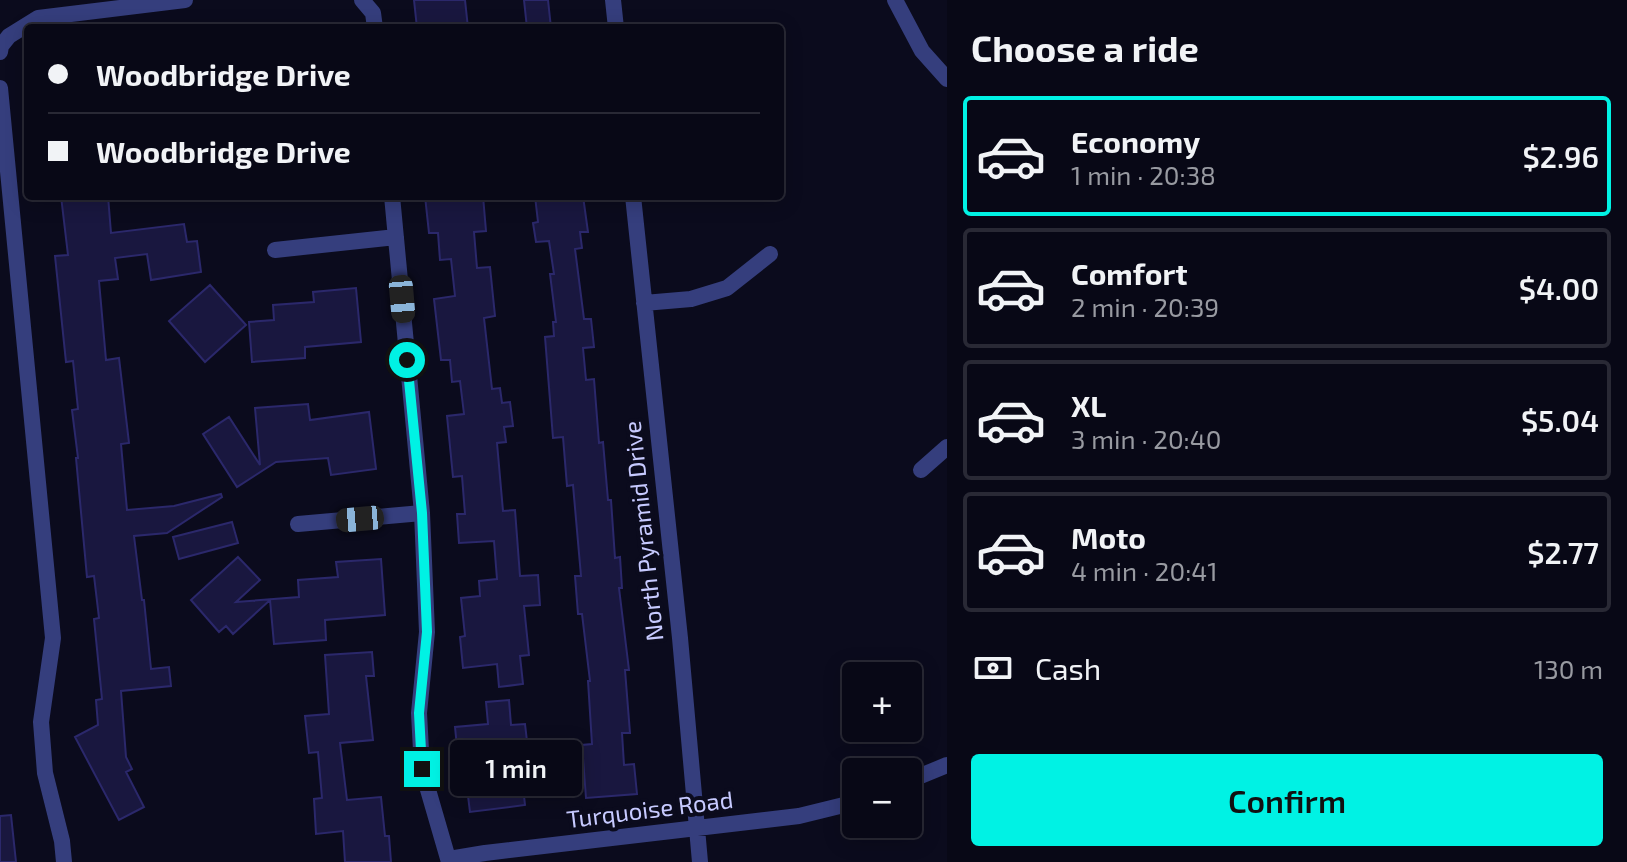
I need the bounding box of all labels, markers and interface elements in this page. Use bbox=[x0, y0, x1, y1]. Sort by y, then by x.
text: Choose a ride bbox=[971, 26, 1199, 69]
text: Woodbridge Drive bbox=[96, 56, 351, 92]
icon: car bbox=[975, 120, 1047, 192]
text: Economy bbox=[1071, 123, 1200, 159]
text: Woodbridge Drive bbox=[96, 133, 351, 169]
text: $2.96 bbox=[1523, 138, 1599, 174]
text: 1 min · 20:38 bbox=[1071, 159, 1216, 190]
icon: car bbox=[975, 252, 1047, 324]
text: Comfort bbox=[1071, 255, 1188, 291]
text: $4.00 bbox=[1519, 270, 1599, 306]
car bbox=[388, 274, 416, 324]
text: 2 min · 20:39 bbox=[1071, 291, 1219, 322]
route start bbox=[389, 342, 425, 378]
icon: car bbox=[975, 384, 1047, 456]
text: XL bbox=[1071, 387, 1106, 423]
text: $5.04 bbox=[1521, 402, 1599, 438]
street label: North Pyramid Drive bbox=[617, 420, 668, 643]
text: 3 min · 20:40 bbox=[1071, 423, 1221, 454]
car bbox=[335, 505, 385, 533]
icon: car bbox=[975, 516, 1047, 588]
text: Moto bbox=[1071, 519, 1146, 555]
text: $2.77 bbox=[1527, 534, 1599, 570]
text: 4 min · 20:41 bbox=[1071, 555, 1218, 586]
icon: cash bbox=[971, 646, 1015, 690]
text: Cash bbox=[1035, 650, 1101, 686]
text: 130 m bbox=[1534, 653, 1603, 684]
map controls bbox=[842, 662, 922, 838]
button: + bbox=[842, 662, 922, 742]
callout: 1 min bbox=[450, 741, 582, 797]
route end bbox=[404, 751, 440, 787]
text: 1 min bbox=[485, 752, 547, 783]
button: Confirm bbox=[971, 754, 1603, 846]
button: − bbox=[842, 758, 922, 838]
street label: Turquoise Road bbox=[565, 784, 735, 833]

